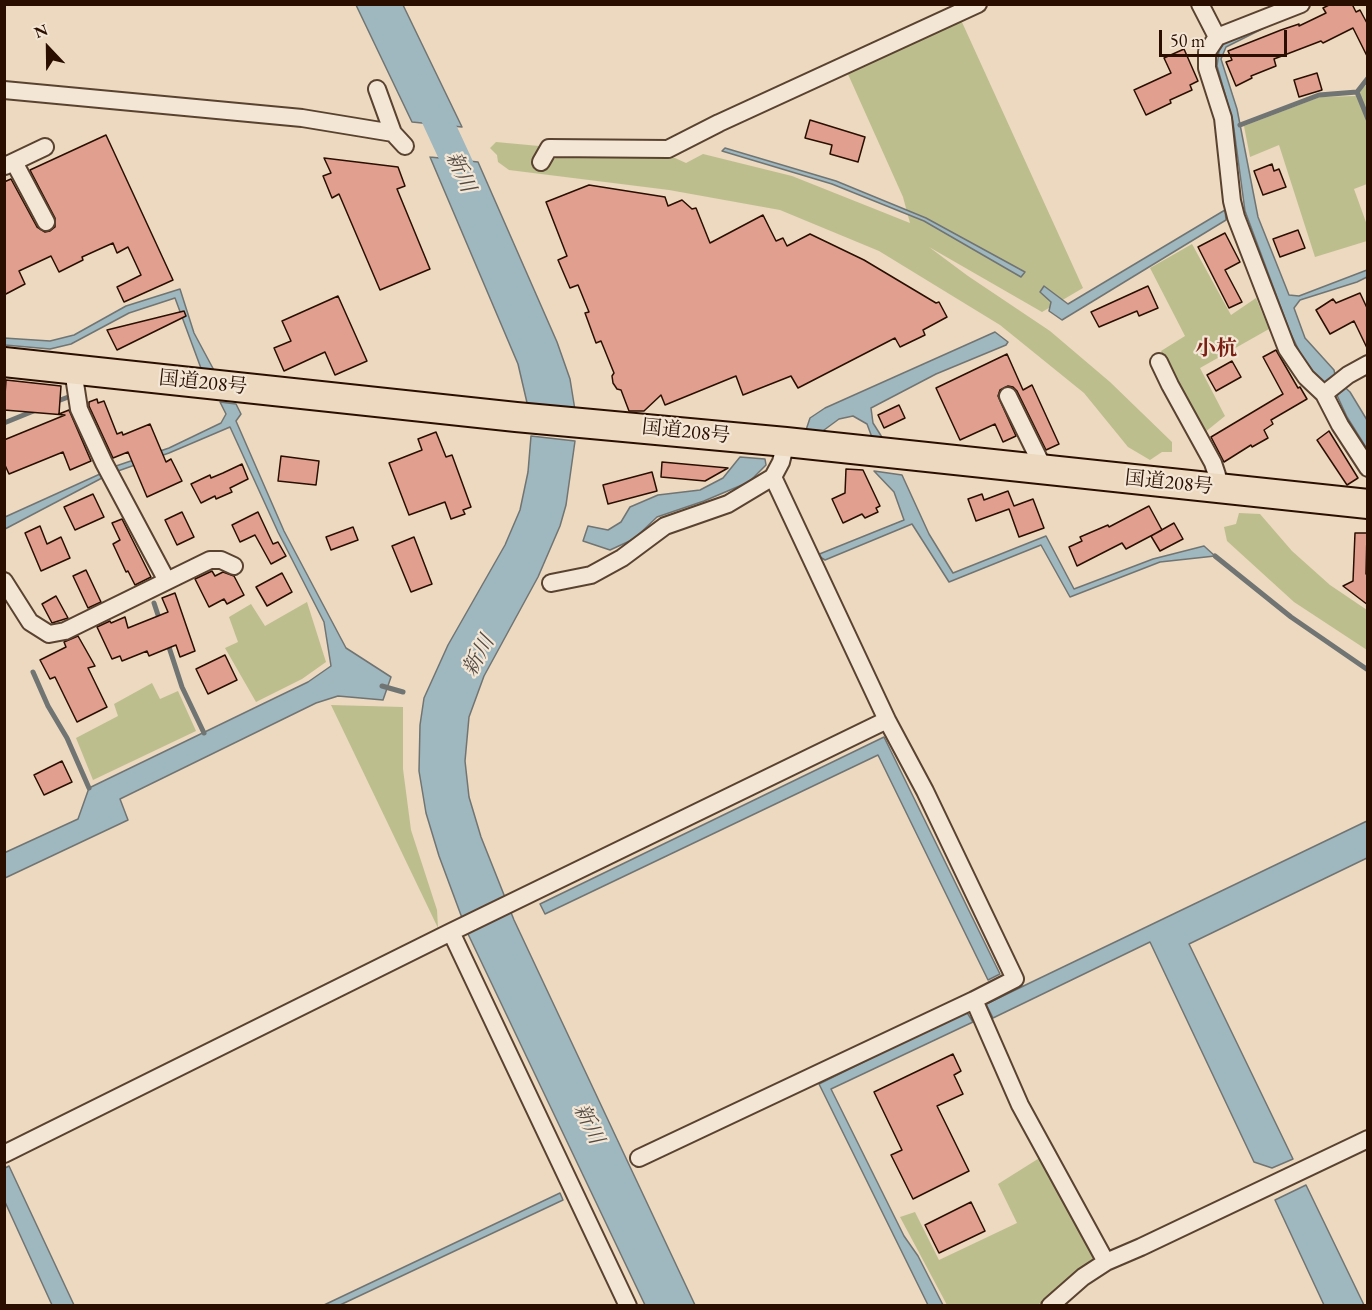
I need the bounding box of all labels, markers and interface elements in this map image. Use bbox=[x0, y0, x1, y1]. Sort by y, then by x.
north arrow bbox=[18, 18, 78, 78]
scale bar bbox=[1162, 18, 1290, 56]
text: N bbox=[31, 19, 51, 43]
text: 50 m bbox=[1170, 29, 1205, 52]
water label: 新川 bbox=[440, 148, 480, 196]
district label: 小杭 bbox=[1195, 336, 1237, 362]
street label: 国道208号 bbox=[158, 366, 248, 400]
street label: 国道208号 bbox=[641, 415, 731, 449]
street label: 国道208号 bbox=[1124, 466, 1214, 500]
water label: 新川 bbox=[458, 632, 500, 680]
water label: 新川 bbox=[567, 1100, 609, 1148]

